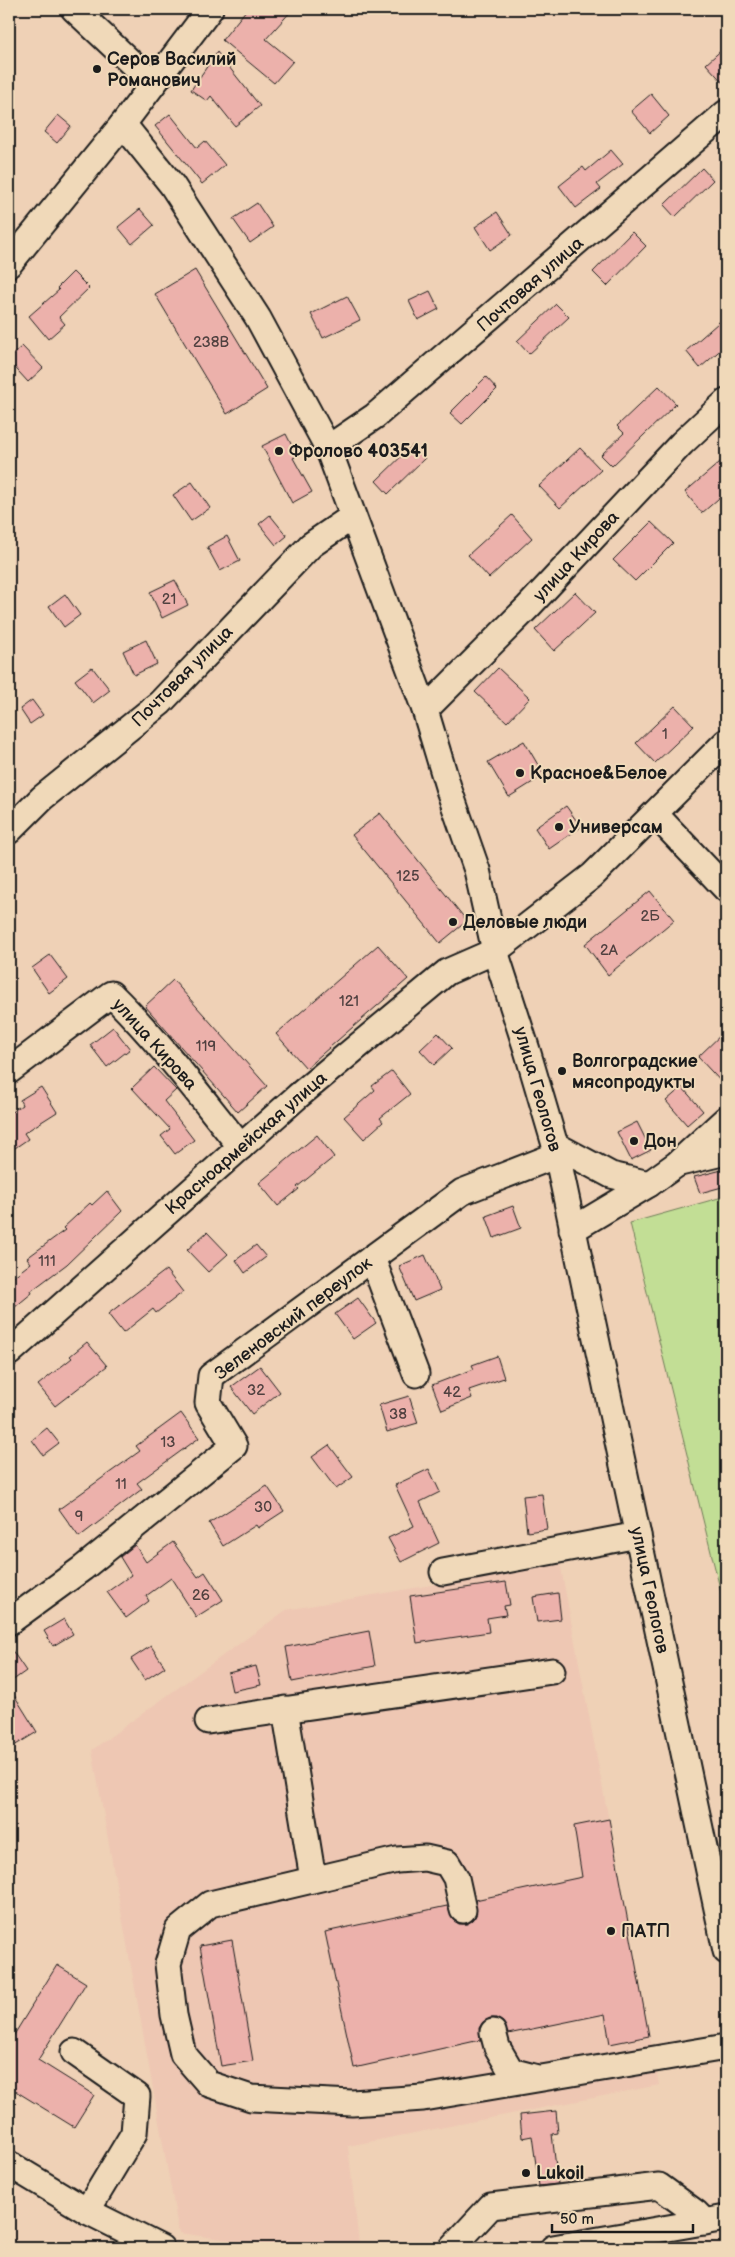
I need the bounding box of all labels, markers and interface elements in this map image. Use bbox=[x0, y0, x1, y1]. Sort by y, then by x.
place label: Серов Василий Романович bbox=[107, 49, 236, 91]
marker: Серов Василий Романович bbox=[91, 63, 103, 75]
street label: Почтовая улица bbox=[473, 232, 588, 336]
house number: 238В bbox=[193, 333, 229, 352]
place label: Фролово 403541 bbox=[289, 441, 428, 462]
marker: Фролово 403541 bbox=[273, 445, 285, 457]
street label: улица Кирова bbox=[529, 507, 624, 606]
house number: 21 bbox=[162, 590, 176, 609]
street label: Почтовая улица bbox=[127, 621, 238, 731]
house number: 1 bbox=[662, 725, 668, 744]
place label: Красное&Белое bbox=[530, 763, 667, 784]
marker: Красное&Белое bbox=[514, 767, 526, 779]
place label: Универсам bbox=[569, 817, 663, 838]
marker: Универсам bbox=[553, 821, 565, 833]
house number: 125 bbox=[396, 867, 420, 886]
house number: 2Б bbox=[640, 907, 660, 926]
place label: Деловые люди bbox=[463, 912, 587, 933]
marker: Деловые люди bbox=[447, 916, 459, 928]
house number: 2А bbox=[600, 941, 619, 960]
house number: 121 bbox=[339, 992, 359, 1011]
street label: улица Кирова bbox=[108, 994, 201, 1095]
street label: улица Геологов bbox=[510, 1024, 566, 1155]
house number: 119 bbox=[196, 1037, 216, 1056]
place label: Волгоградские мясопродукты bbox=[572, 1051, 698, 1093]
marker: Волгоградские мясопродукты bbox=[556, 1065, 568, 1077]
street label: Красноармейская улица bbox=[161, 1067, 332, 1219]
place label: Дон bbox=[644, 1131, 677, 1152]
marker: Дон bbox=[628, 1135, 640, 1147]
house number: 111 bbox=[38, 1252, 56, 1271]
street label: Зеленовский переулок bbox=[210, 1252, 376, 1384]
house number: 32 bbox=[247, 1381, 265, 1400]
house number: 42 bbox=[443, 1383, 461, 1402]
house number: 38 bbox=[389, 1405, 407, 1424]
house number: 13 bbox=[160, 1433, 176, 1452]
house number: 11 bbox=[115, 1475, 127, 1494]
house number: 30 bbox=[254, 1498, 272, 1517]
house number: 9 bbox=[75, 1507, 83, 1526]
street label: улица Геологов bbox=[626, 1525, 673, 1656]
house number: 26 bbox=[192, 1586, 210, 1605]
place label: ПАТП bbox=[621, 1921, 670, 1942]
marker: ПАТП bbox=[605, 1925, 617, 1937]
place label: Lukoil bbox=[536, 2163, 584, 2184]
marker: Lukoil bbox=[520, 2167, 532, 2179]
scale bar bbox=[552, 2202, 694, 2234]
text: 50 m bbox=[560, 2210, 594, 2229]

